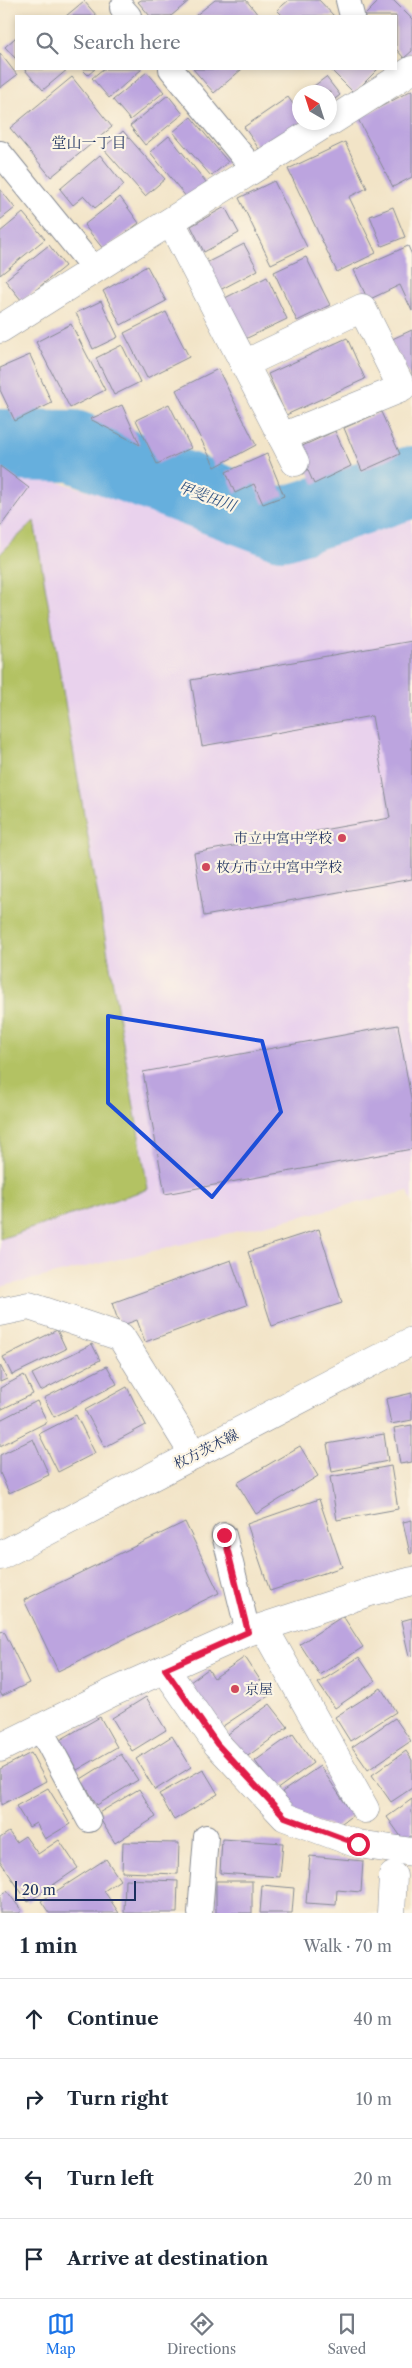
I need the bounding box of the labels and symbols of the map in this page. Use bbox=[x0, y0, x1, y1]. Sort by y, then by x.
north arrow bbox=[292, 85, 337, 130]
district label: 堂山一丁目 bbox=[51, 133, 127, 152]
water label: 甲斐田川 bbox=[176, 477, 240, 516]
place label: 市立中宮中学校 bbox=[234, 829, 332, 847]
marker: 市立中宮中学校 bbox=[336, 832, 348, 844]
place label: 枚方市立中宮中学校 bbox=[216, 858, 342, 876]
marker: 枚方市立中宮中学校 bbox=[200, 861, 212, 873]
street label: 枚方茨木線 bbox=[171, 1425, 241, 1473]
route end bbox=[213, 1524, 236, 1547]
place label: 京屋 bbox=[245, 1680, 273, 1698]
marker: 京屋 bbox=[229, 1683, 241, 1695]
route start bbox=[347, 1833, 370, 1856]
scale bar bbox=[15, 1878, 136, 1901]

